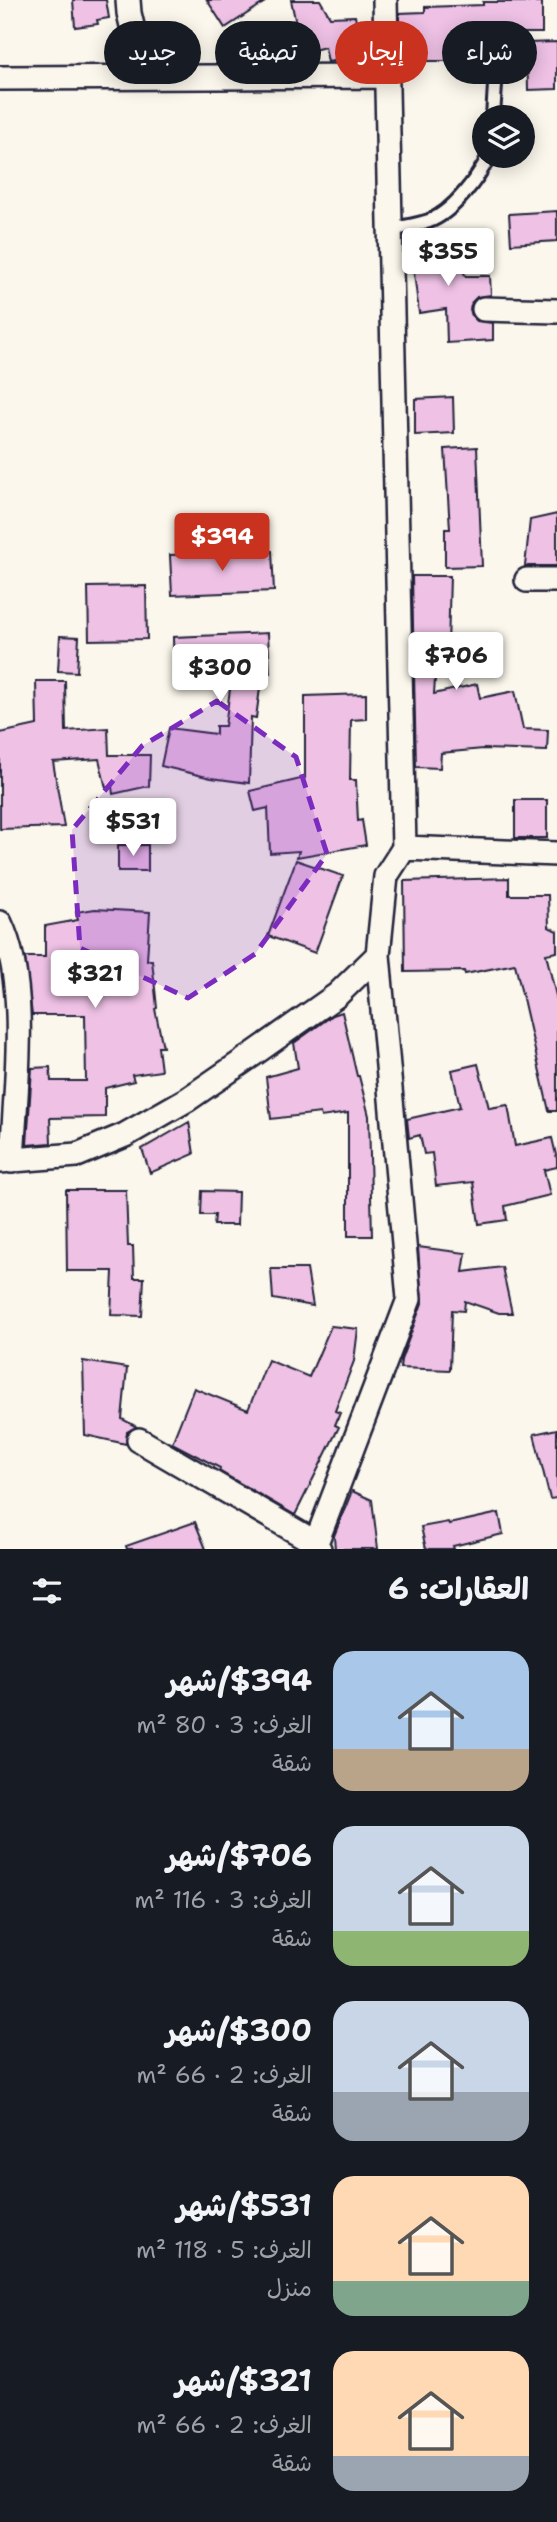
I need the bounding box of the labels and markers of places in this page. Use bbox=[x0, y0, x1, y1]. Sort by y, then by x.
pin: $355 bbox=[407, 229, 489, 288]
pin: $394 bbox=[181, 514, 263, 573]
pin: $706 bbox=[415, 632, 497, 692]
pin: $300 bbox=[179, 644, 261, 704]
pin: $531 bbox=[92, 798, 174, 858]
pin: $321 bbox=[54, 950, 136, 1010]

